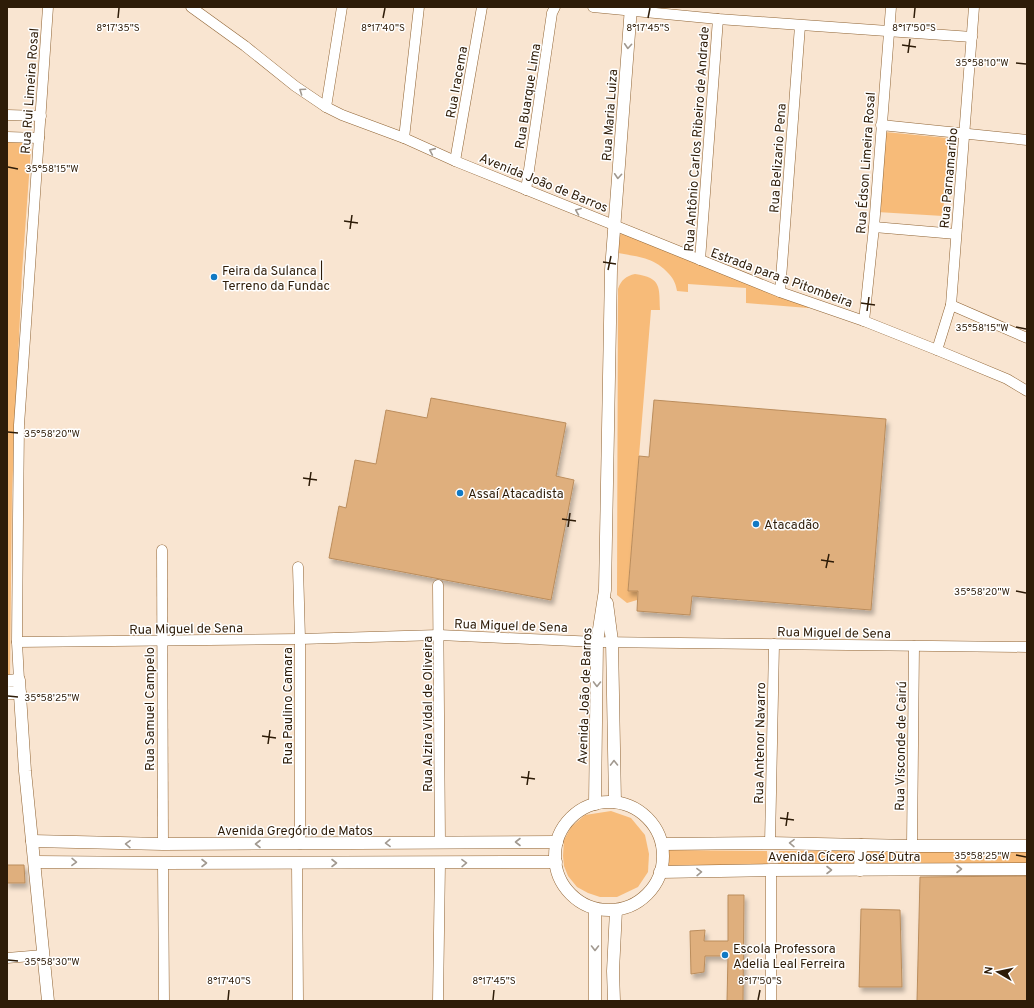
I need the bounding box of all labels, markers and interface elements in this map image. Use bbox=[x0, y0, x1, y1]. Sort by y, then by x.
text: 8°17'35"S bbox=[96, 22, 140, 35]
text: 8°17'40"S bbox=[361, 22, 405, 35]
text: 8°17'45"S bbox=[626, 22, 670, 35]
text: 8°17'50"S bbox=[892, 22, 936, 35]
street label: Rua Antônio Carlos Ribeiro de Andrade bbox=[682, 26, 714, 252]
street label: Rua Rui Limeira Rosal bbox=[19, 28, 43, 155]
street label: Rua Buarque Lima bbox=[513, 42, 545, 150]
one-way arrow bbox=[624, 43, 633, 49]
street label: Rua Iracema bbox=[444, 45, 472, 120]
text: 35°58'10"W bbox=[955, 57, 1009, 70]
street label: Rua Maria Luiza bbox=[600, 69, 622, 162]
one-way arrow bbox=[299, 88, 306, 96]
street label: Rua Édson Limeira Rosal bbox=[852, 91, 880, 235]
street label: Rua Belizario Pena bbox=[767, 103, 791, 213]
street label: Rua Parnamaribo bbox=[938, 127, 962, 229]
one-way arrow bbox=[429, 148, 437, 156]
street label: Avenida João de Barros bbox=[477, 151, 610, 217]
text: 35°58'15"W bbox=[25, 163, 79, 176]
one-way arrow bbox=[614, 172, 623, 179]
one-way arrow bbox=[575, 208, 583, 216]
street label: Estrada para a Pitombeira bbox=[708, 246, 855, 312]
place label: Feira da Sulanca | Terreno da Fundac bbox=[222, 260, 330, 295]
marker: Feira da Sulanca | Terreno da Fundac bbox=[209, 272, 219, 282]
text: 35°58'15"W bbox=[955, 322, 1009, 335]
text: 35°58'20"W bbox=[24, 428, 80, 441]
place label: Assaí Atacadista bbox=[468, 487, 564, 503]
marker: Assaí Atacadista bbox=[455, 488, 465, 498]
place label: Atacadão bbox=[764, 518, 819, 534]
marker: Atacadão bbox=[751, 519, 761, 529]
text: 35°58'20"W bbox=[954, 586, 1010, 599]
street label: Rua Miguel de Sena bbox=[454, 617, 568, 637]
street label: Rua Miguel de Sena bbox=[129, 621, 243, 639]
street label: Rua Miguel de Sena bbox=[777, 625, 891, 643]
street label: Avenida João de Barros bbox=[576, 627, 596, 765]
street label: Rua Alzira Vidal de Oliveira bbox=[421, 636, 437, 792]
street label: Rua Samuel Campelo bbox=[143, 647, 159, 771]
street label: Rua Paulino Camara bbox=[281, 647, 297, 765]
one-way arrow bbox=[593, 681, 601, 687]
street label: Rua Visconde de Cairú bbox=[893, 681, 911, 811]
street label: Rua Antenor Navarro bbox=[752, 682, 770, 804]
text: 35°58'25"W bbox=[24, 692, 80, 705]
one-way arrow bbox=[610, 760, 619, 766]
street label: Avenida Gregório de Matos bbox=[217, 824, 373, 840]
one-way arrow bbox=[515, 838, 521, 846]
one-way arrow bbox=[125, 839, 131, 848]
one-way arrow bbox=[385, 839, 391, 847]
one-way arrow bbox=[789, 839, 795, 848]
one-way arrow bbox=[255, 840, 261, 848]
street label: Avenida Cícero José Dutra bbox=[768, 850, 920, 866]
text: 35°58'25"W bbox=[954, 850, 1010, 863]
one-way arrow bbox=[71, 858, 77, 866]
one-way arrow bbox=[201, 859, 207, 867]
one-way arrow bbox=[331, 859, 337, 867]
one-way arrow bbox=[461, 859, 467, 867]
one-way arrow bbox=[956, 865, 962, 873]
one-way arrow bbox=[826, 866, 832, 874]
one-way arrow bbox=[696, 868, 702, 876]
place label: Escola Professora Adelia Leal Ferreira bbox=[733, 942, 845, 973]
one-way arrow bbox=[591, 945, 599, 951]
marker: Escola Professora Adelia Leal Ferreira bbox=[720, 950, 730, 960]
north arrow bbox=[978, 952, 1018, 992]
text: 35°58'30"W bbox=[24, 956, 80, 969]
text: N bbox=[982, 966, 997, 976]
text: 8°17'40"S bbox=[207, 975, 251, 988]
text: 8°17'45"S bbox=[472, 975, 516, 988]
text: 8°17'50"S bbox=[738, 975, 782, 988]

